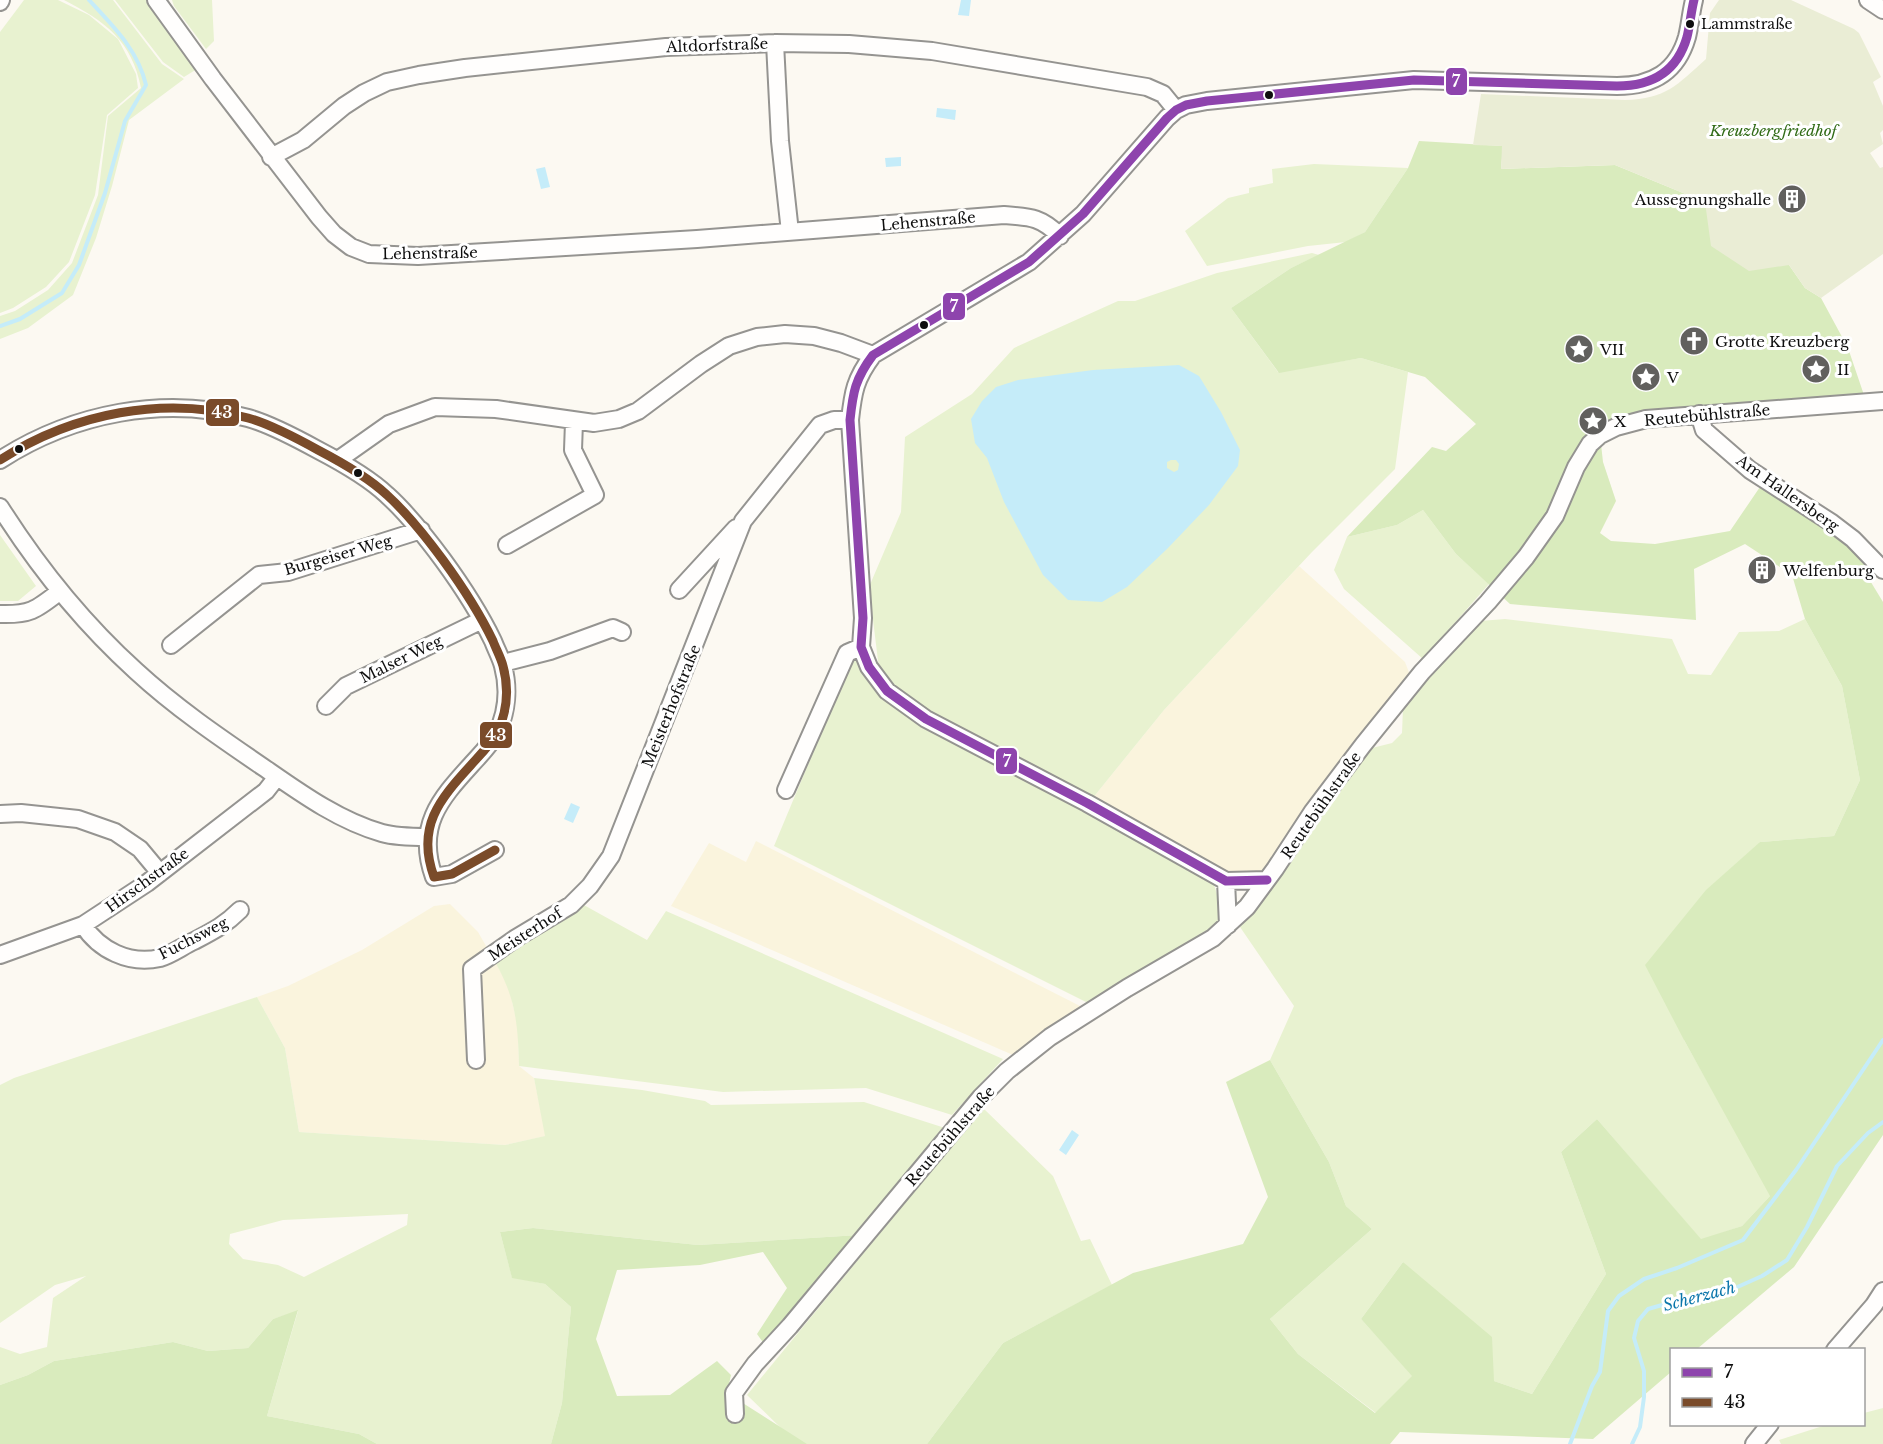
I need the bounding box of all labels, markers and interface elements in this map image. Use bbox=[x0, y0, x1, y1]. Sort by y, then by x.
place label: Lammstraße bbox=[1701, 15, 1793, 33]
marker: Lammstraße bbox=[1684, 18, 1696, 30]
street label: Altdorfstraße bbox=[665, 34, 768, 56]
line badge: 7 bbox=[1445, 67, 1468, 96]
text: 7 bbox=[1452, 71, 1461, 91]
unlabelled marker bbox=[1263, 89, 1275, 101]
park label: Kreuzbergfriedhof bbox=[1709, 121, 1840, 140]
building icon: Aussegnungshalle bbox=[1776, 183, 1808, 215]
place label: Aussegnungshalle bbox=[1634, 190, 1771, 209]
street label: Lehenstraße bbox=[880, 207, 976, 235]
street label: Lehenstraße bbox=[382, 243, 478, 263]
line badge: 7 bbox=[942, 292, 966, 321]
text: 7 bbox=[950, 296, 959, 316]
unlabelled marker bbox=[918, 319, 930, 331]
church icon: Grotte Kreuzberg bbox=[1678, 325, 1710, 357]
place label: Grotte Kreuzberg bbox=[1715, 332, 1850, 351]
place icon: VII bbox=[1563, 333, 1595, 365]
place label: VII bbox=[1599, 340, 1624, 359]
place icon: II bbox=[1800, 353, 1832, 385]
place label: II bbox=[1837, 360, 1849, 379]
place icon: V bbox=[1630, 361, 1662, 393]
place label: V bbox=[1666, 368, 1679, 387]
line badge: 43 bbox=[205, 398, 240, 427]
street label: Reutebühlstraße bbox=[1643, 400, 1771, 430]
text: 43 bbox=[212, 402, 232, 422]
place icon: X bbox=[1577, 405, 1609, 437]
place label: X bbox=[1614, 412, 1627, 431]
unlabelled marker bbox=[13, 443, 25, 455]
street label: Am Hallersberg bbox=[1732, 450, 1844, 536]
unlabelled marker bbox=[352, 467, 364, 479]
street label: Burgeiser Weg bbox=[282, 530, 395, 579]
building icon: Welfenburg bbox=[1746, 554, 1778, 586]
place label: Welfenburg bbox=[1782, 561, 1875, 580]
street label: Malser Weg bbox=[357, 630, 446, 687]
street label: Meisterhofstraße bbox=[638, 642, 704, 770]
line badge: 43 bbox=[479, 721, 513, 749]
text: 43 bbox=[486, 725, 506, 745]
line badge: 7 bbox=[995, 747, 1018, 775]
street label: Reutebühlstraße bbox=[1277, 748, 1365, 862]
text: 7 bbox=[1003, 751, 1012, 771]
street label: Hirschstraße bbox=[102, 843, 192, 917]
street label: Meisterhof bbox=[485, 902, 567, 965]
street label: Fuchsweg bbox=[155, 912, 232, 964]
street label: Reutebühlstraße bbox=[901, 1082, 999, 1190]
water label: Scherzach bbox=[1661, 1277, 1737, 1315]
legend bbox=[1670, 1348, 1865, 1426]
text: 7 bbox=[1724, 1361, 1734, 1383]
text: 43 bbox=[1724, 1391, 1746, 1413]

